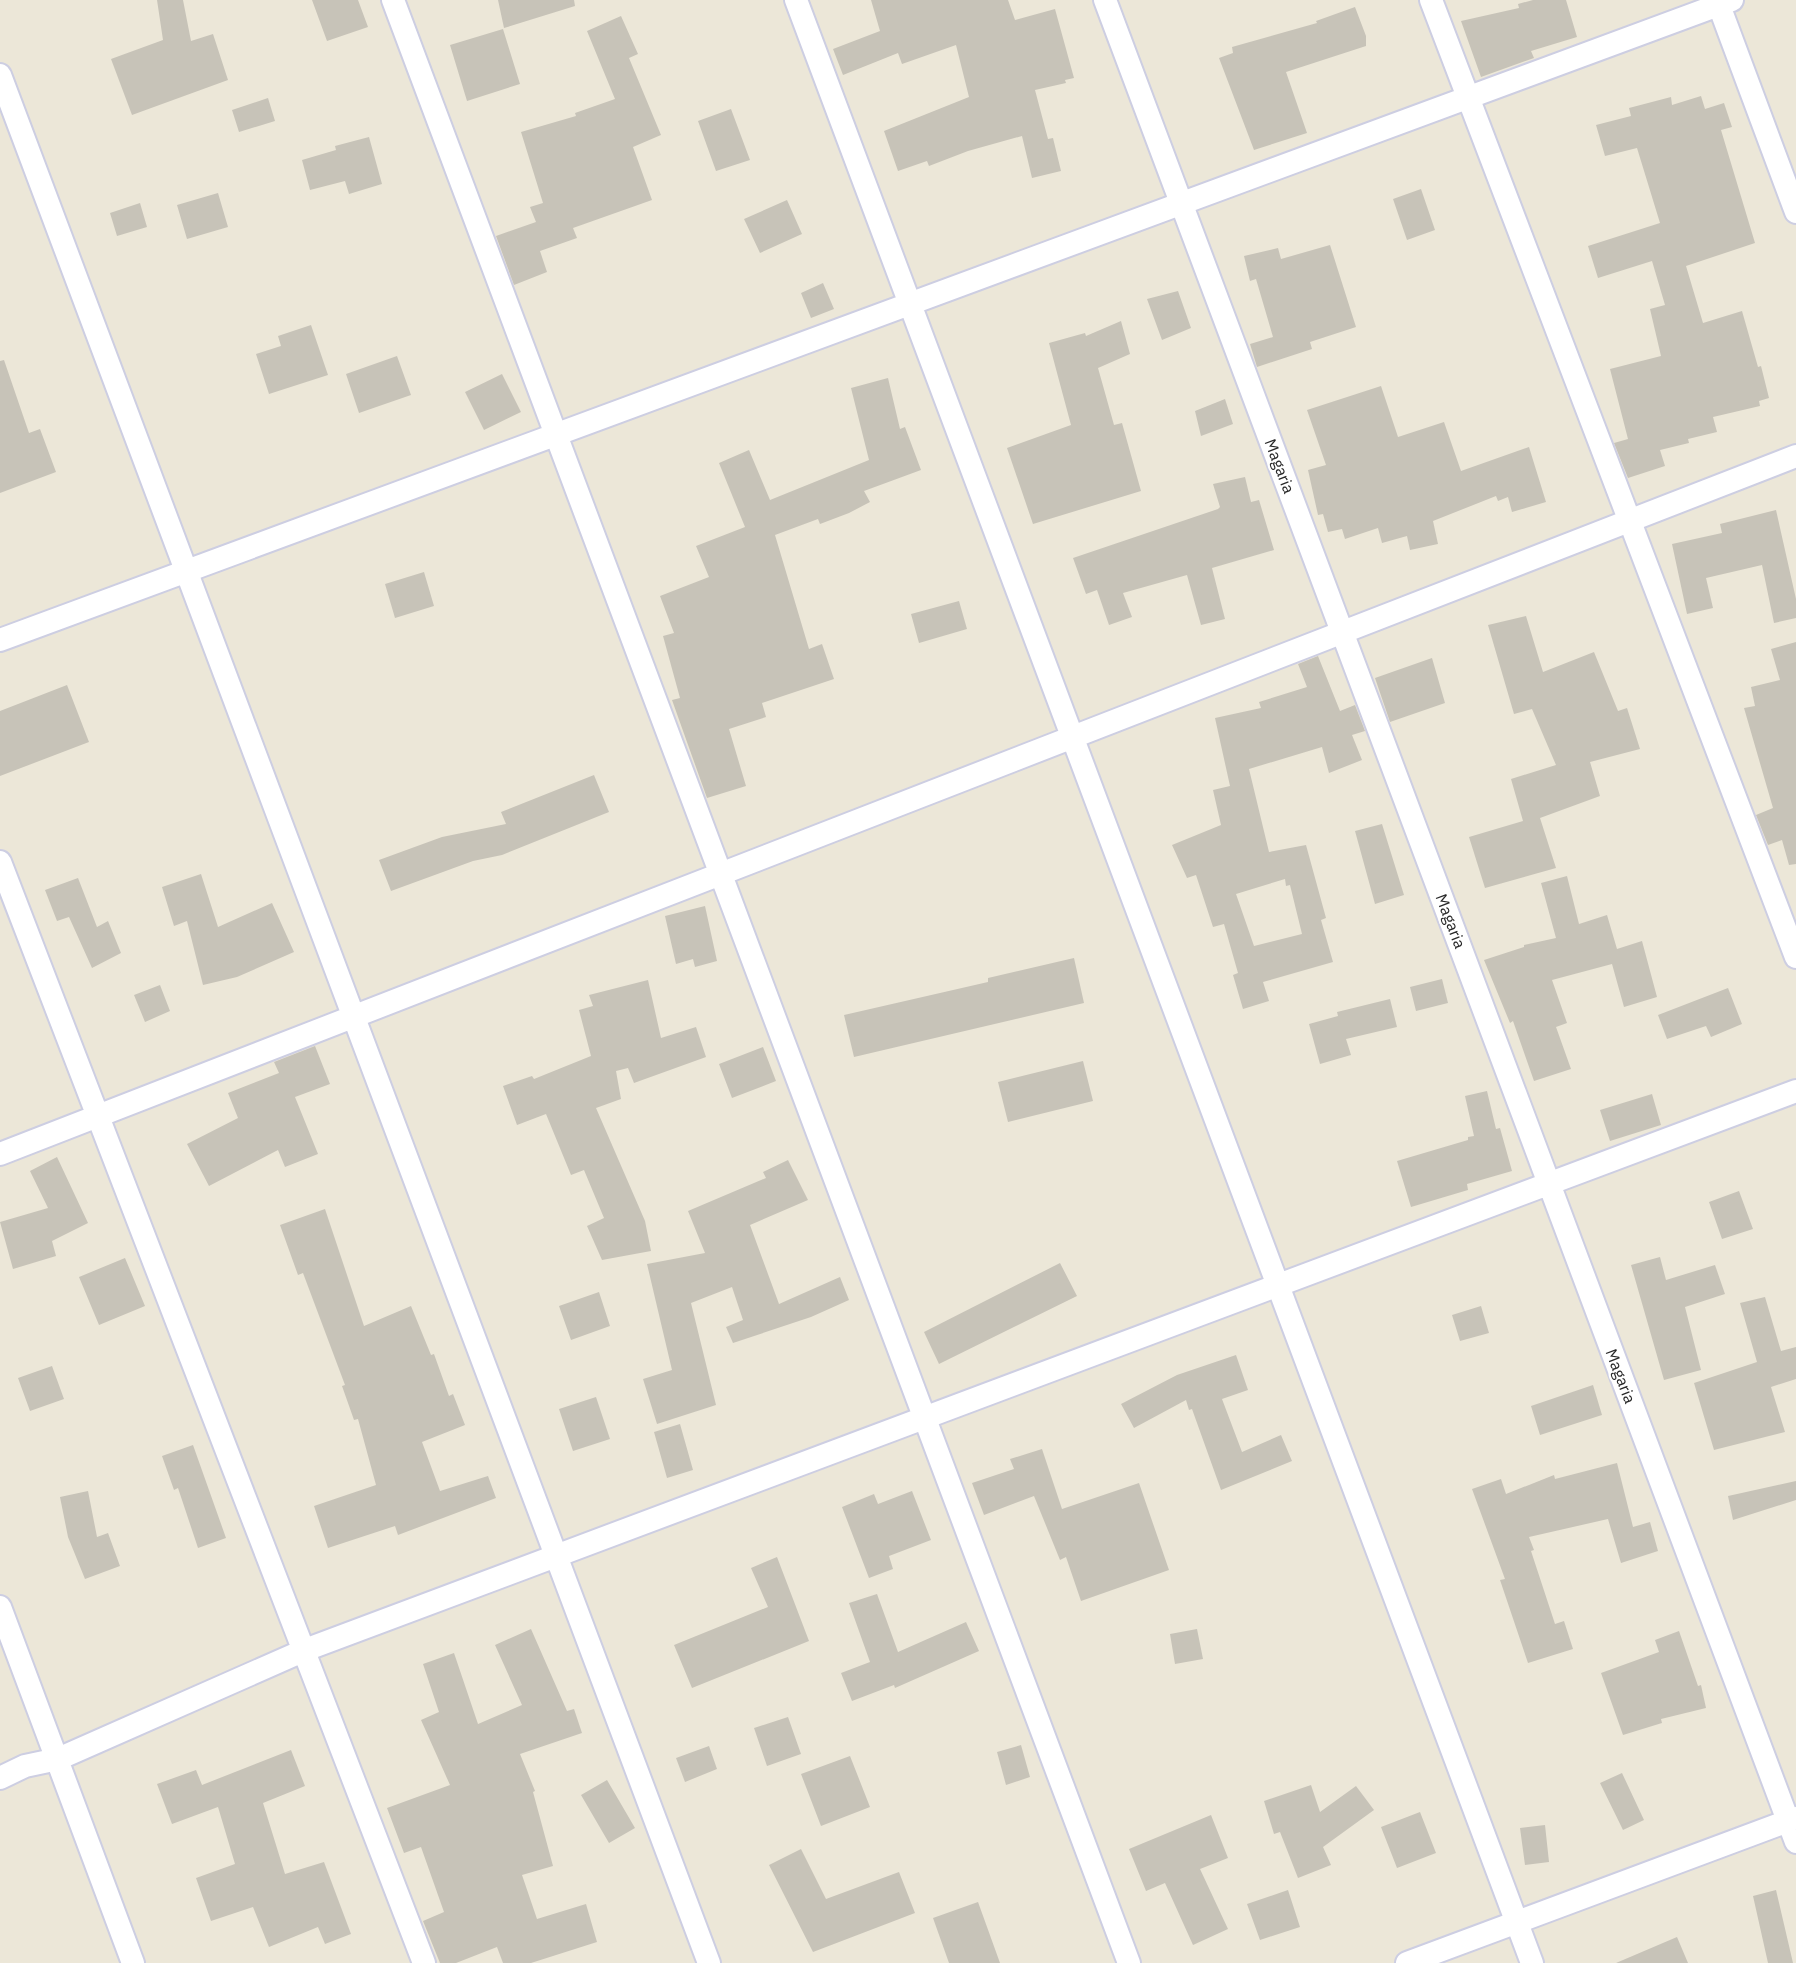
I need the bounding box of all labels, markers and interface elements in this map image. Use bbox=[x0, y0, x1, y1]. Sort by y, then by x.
street label: Magaria bbox=[1260, 436, 1300, 497]
street label: Magaria bbox=[1431, 891, 1471, 952]
street label: Magaria bbox=[1601, 1346, 1641, 1407]

